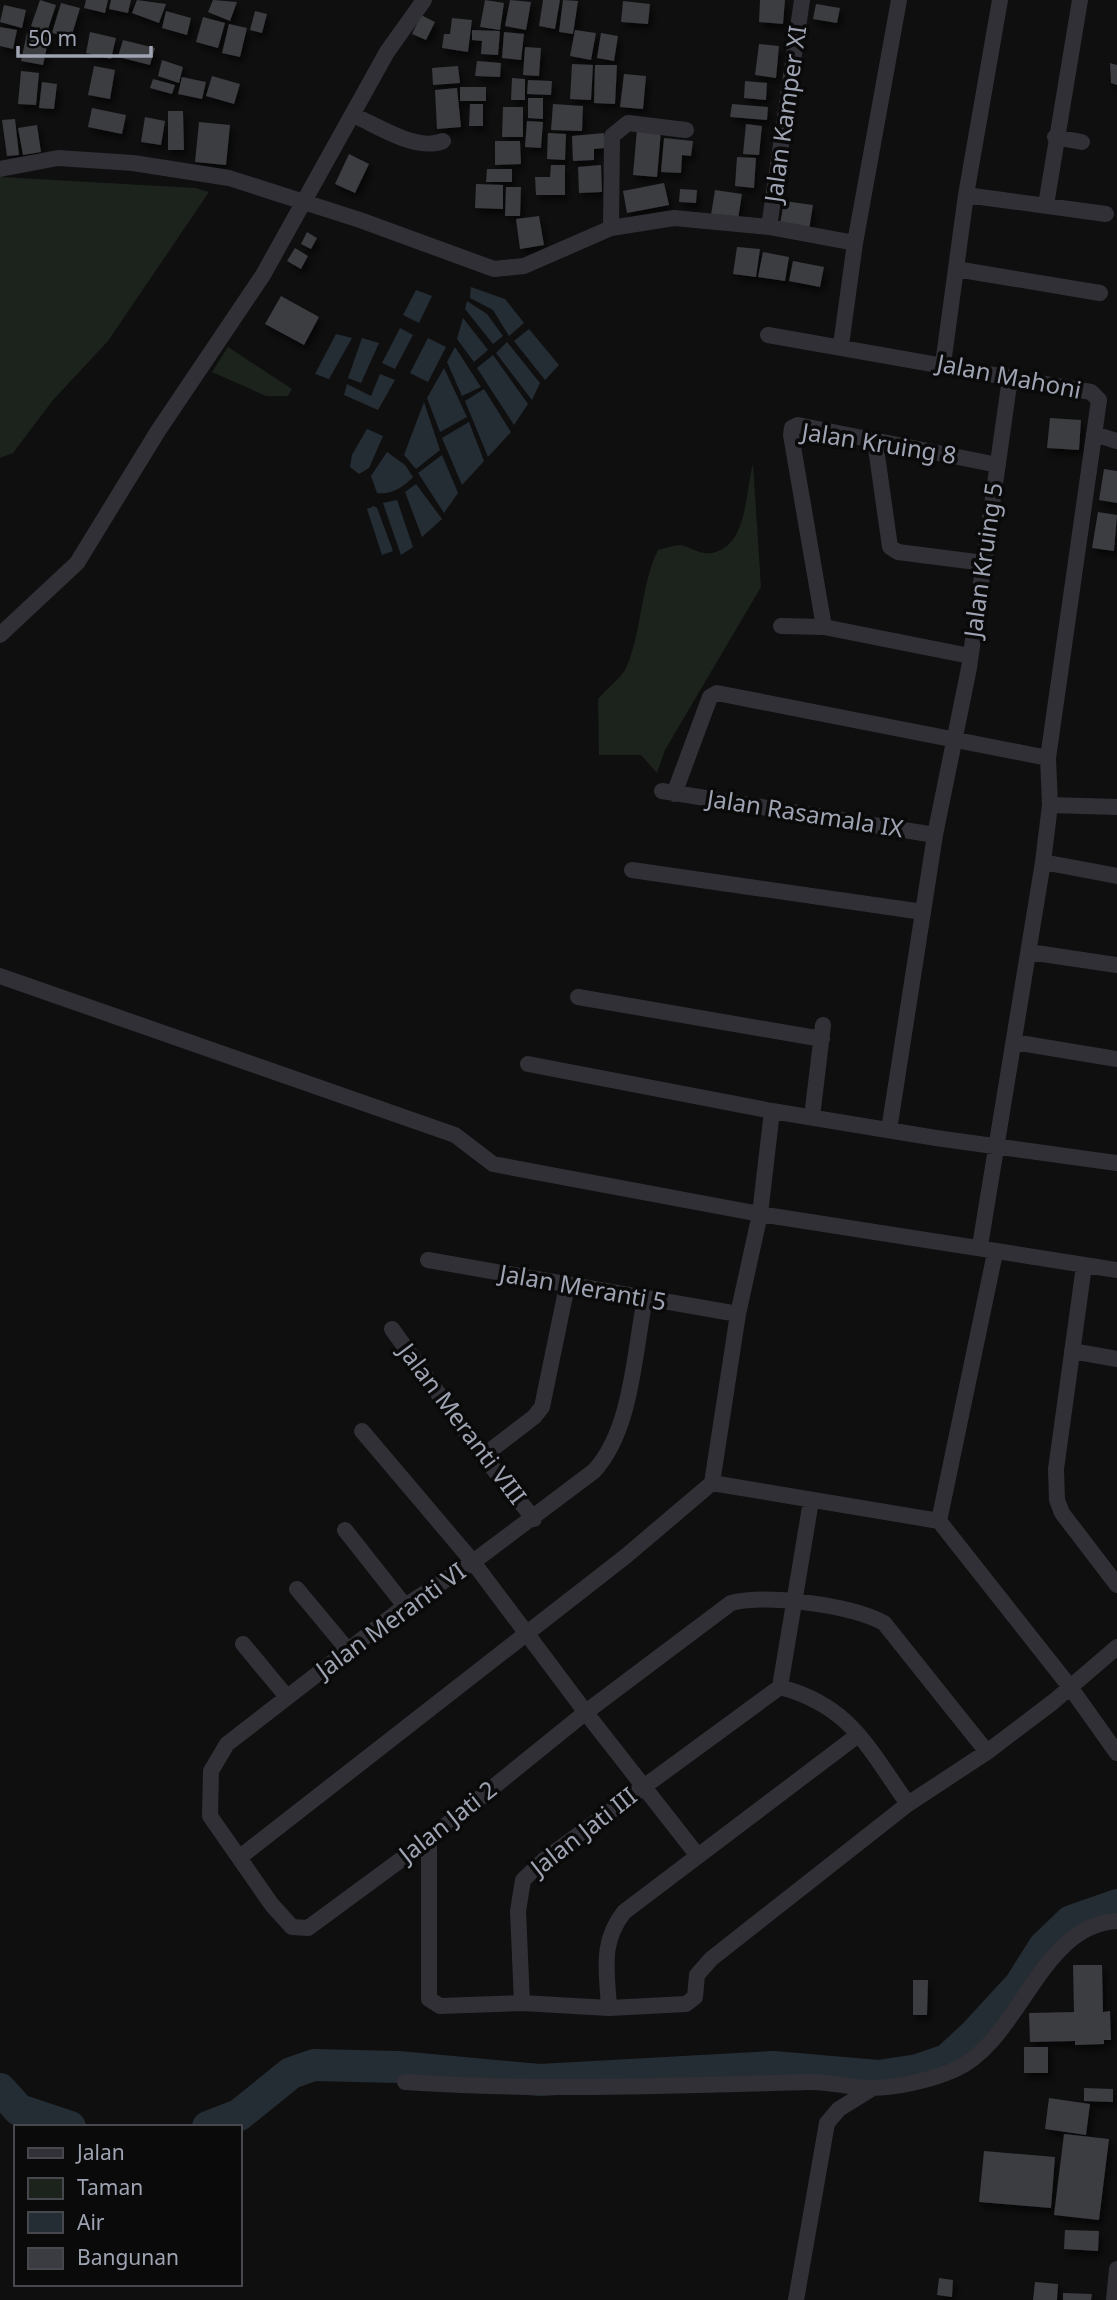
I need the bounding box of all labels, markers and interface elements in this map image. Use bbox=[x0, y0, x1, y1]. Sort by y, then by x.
scale bar bbox=[18, 14, 150, 58]
street label: Jalan Kamper XI bbox=[755, 23, 813, 206]
text: 50 m bbox=[28, 24, 77, 52]
street label: Jalan Mahoni bbox=[932, 345, 1084, 406]
street label: Jalan Kruing 8 bbox=[798, 414, 959, 471]
street label: Jalan Kruing 5 bbox=[955, 480, 1010, 641]
street label: Jalan Rasamala IX bbox=[703, 780, 906, 844]
street label: Jalan Meranti 5 bbox=[495, 1255, 669, 1317]
street label: Jalan Meranti VIII bbox=[391, 1334, 535, 1510]
street label: Jalan Meranti VI bbox=[307, 1554, 472, 1686]
street label: Jalan Jati 2 bbox=[390, 1772, 503, 1871]
street label: Jalan Jati III bbox=[522, 1779, 643, 1884]
legend bbox=[14, 2125, 242, 2286]
text: Jalan bbox=[75, 2138, 125, 2166]
text: Taman bbox=[77, 2173, 143, 2201]
text: Air bbox=[77, 2208, 105, 2236]
text: Bangunan bbox=[77, 2243, 179, 2271]

